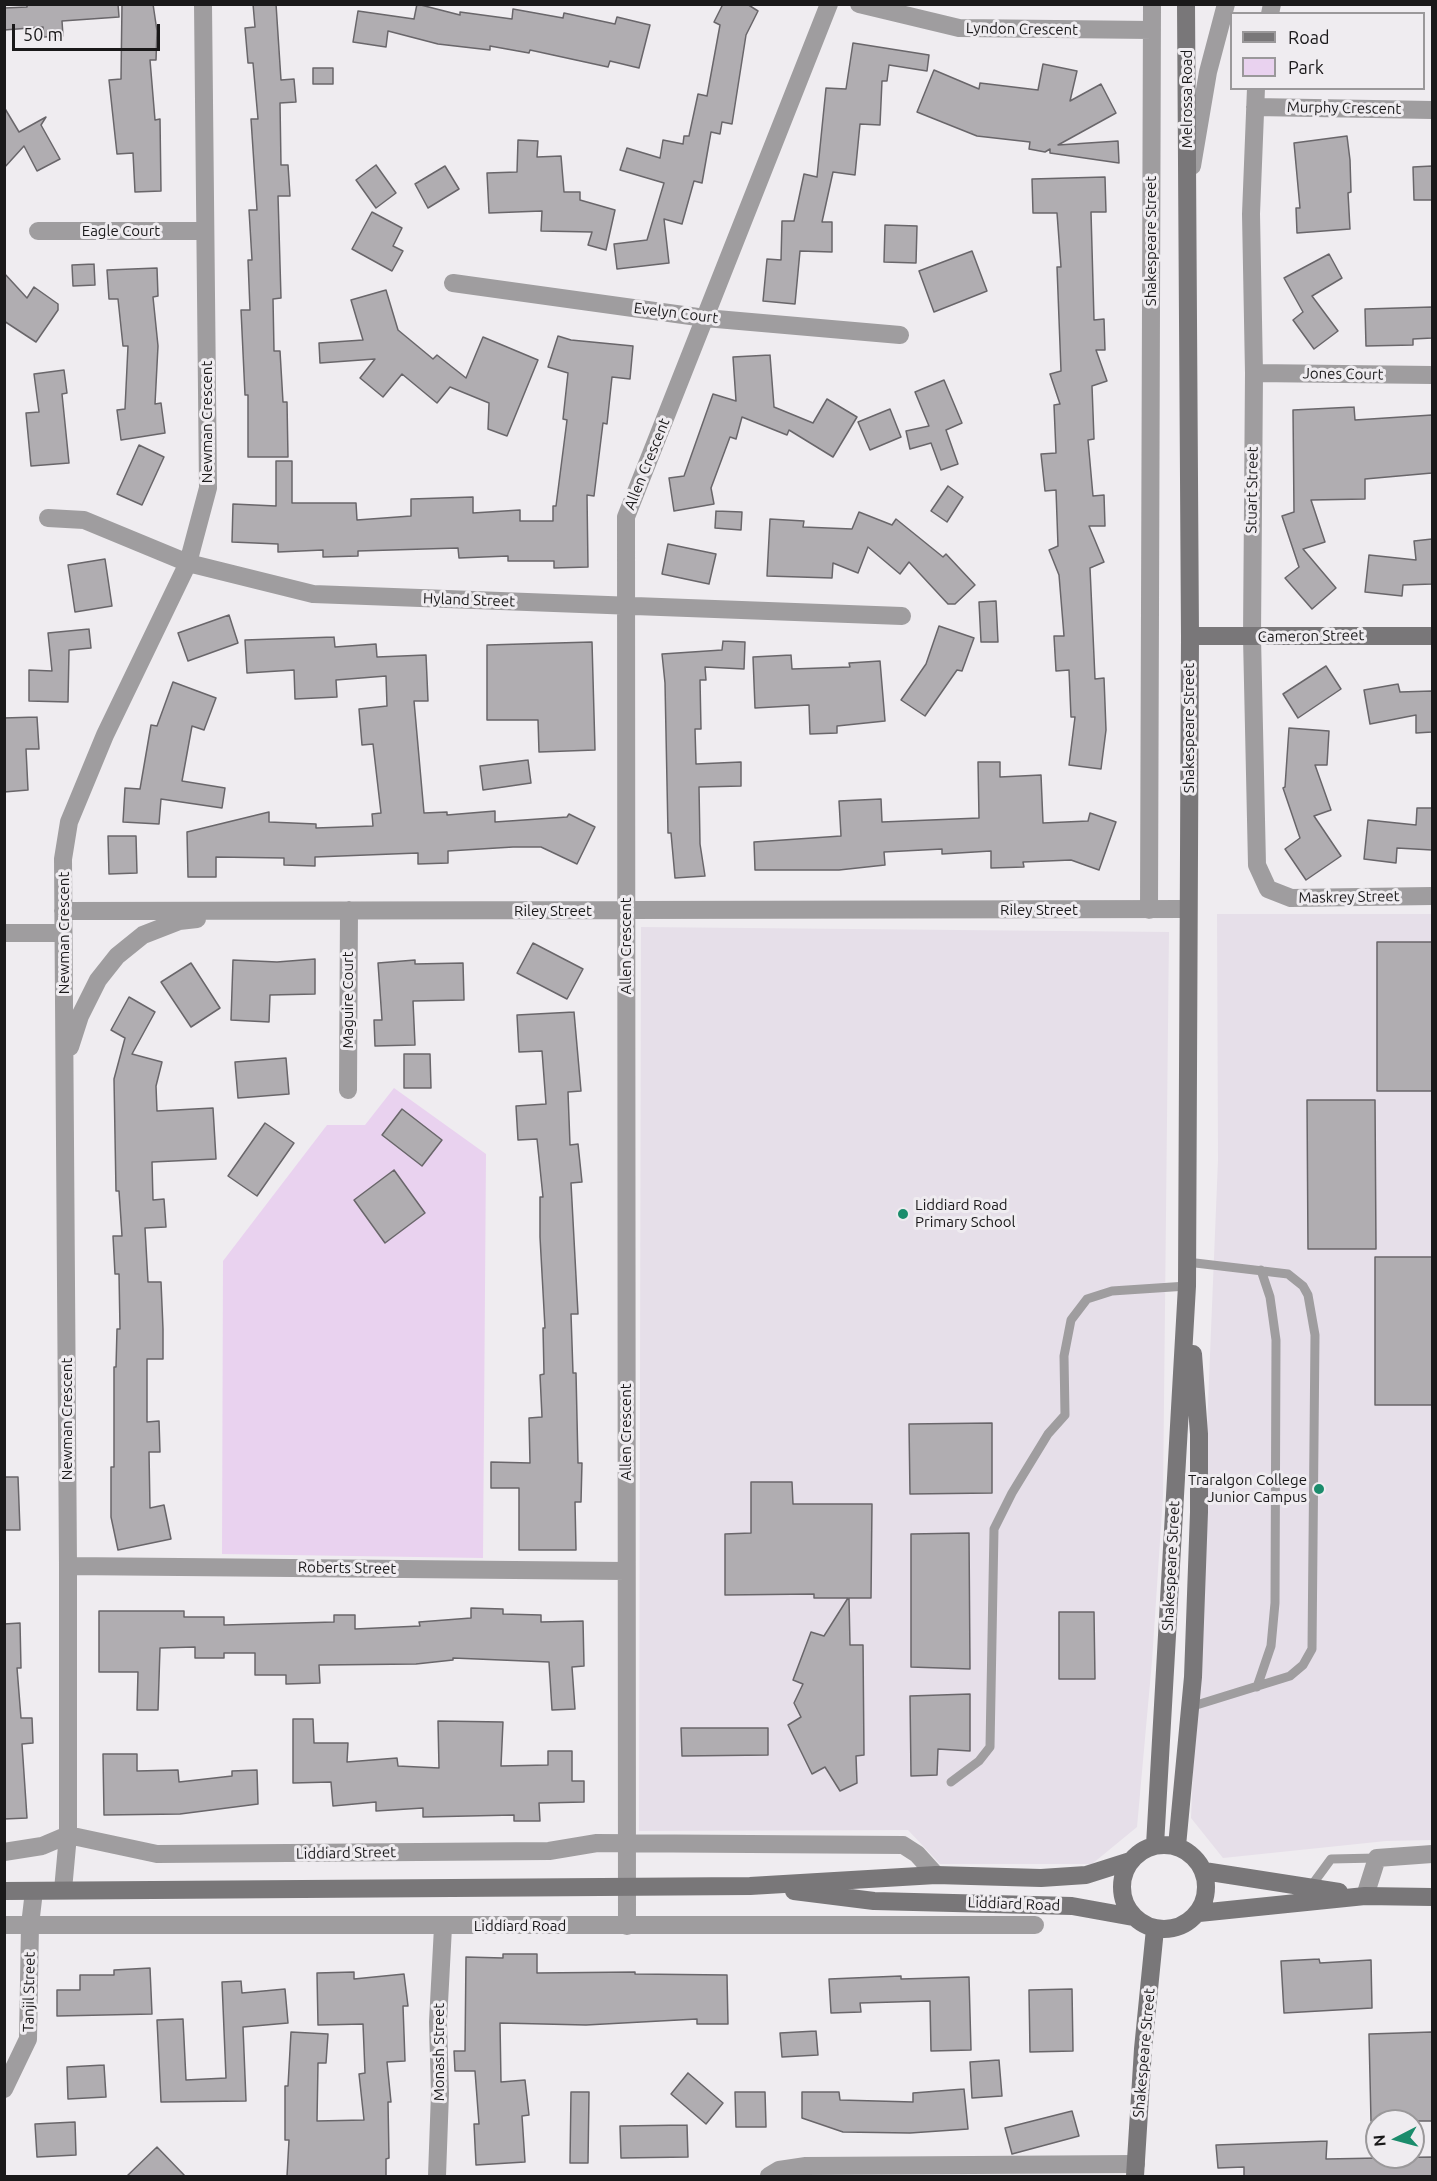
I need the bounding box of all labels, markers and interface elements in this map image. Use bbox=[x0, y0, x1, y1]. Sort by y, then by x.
scale bar bbox=[15, 12, 164, 50]
legend bbox=[1230, 12, 1425, 90]
street label: Lyndon Crescent bbox=[966, 19, 1078, 39]
text: 50 m bbox=[23, 24, 63, 44]
text: Road bbox=[1288, 27, 1330, 47]
street label: Melrossa Road bbox=[1178, 50, 1196, 148]
text: Park bbox=[1288, 57, 1324, 77]
street label: Murphy Crescent bbox=[1287, 98, 1401, 118]
street label: Shakespeare Street bbox=[1142, 176, 1160, 306]
street label: Eagle Court bbox=[82, 222, 160, 240]
street label: Evelyn Court bbox=[633, 299, 719, 327]
street label: Newman Crescent bbox=[198, 361, 216, 483]
street label: Jones Court bbox=[1302, 364, 1384, 384]
street label: Allen Crescent bbox=[620, 416, 674, 512]
street label: Stuart Street bbox=[1242, 446, 1262, 534]
street label: Hyland Street bbox=[423, 589, 515, 611]
street label: Cameron Street bbox=[1258, 626, 1364, 646]
street label: Shakespeare Street bbox=[1180, 663, 1198, 793]
street label: Newman Crescent bbox=[55, 872, 73, 994]
street label: Maskrey Street bbox=[1298, 887, 1400, 907]
street label: Allen Crescent bbox=[617, 897, 635, 995]
street label: Riley Street bbox=[1000, 901, 1078, 919]
street label: Riley Street bbox=[514, 902, 592, 920]
street label: Maguire Court bbox=[339, 951, 357, 1049]
place label: Liddiard Road Primary School bbox=[915, 1196, 1016, 1231]
marker: Liddiard Road Primary School bbox=[896, 1207, 910, 1221]
street label: Newman Crescent bbox=[58, 1358, 76, 1480]
street label: Allen Crescent bbox=[617, 1383, 635, 1481]
place label: Traralgon College Junior Campus bbox=[1188, 1471, 1307, 1506]
marker: Traralgon College Junior Campus bbox=[1312, 1482, 1326, 1496]
street label: Shakespeare Street bbox=[1159, 1500, 1183, 1632]
street label: Roberts Street bbox=[298, 1558, 396, 1578]
street label: Liddiard Street bbox=[296, 1843, 396, 1863]
street label: Liddiard Road bbox=[967, 1893, 1061, 1915]
street label: Liddiard Road bbox=[474, 1917, 566, 1935]
street label: Tanjil Street bbox=[19, 1952, 39, 2032]
street label: Shakespeare Street bbox=[1129, 1987, 1159, 2119]
street label: Monash Street bbox=[430, 2003, 448, 2101]
north arrow bbox=[1365, 2109, 1425, 2169]
text: N bbox=[1370, 2134, 1389, 2148]

